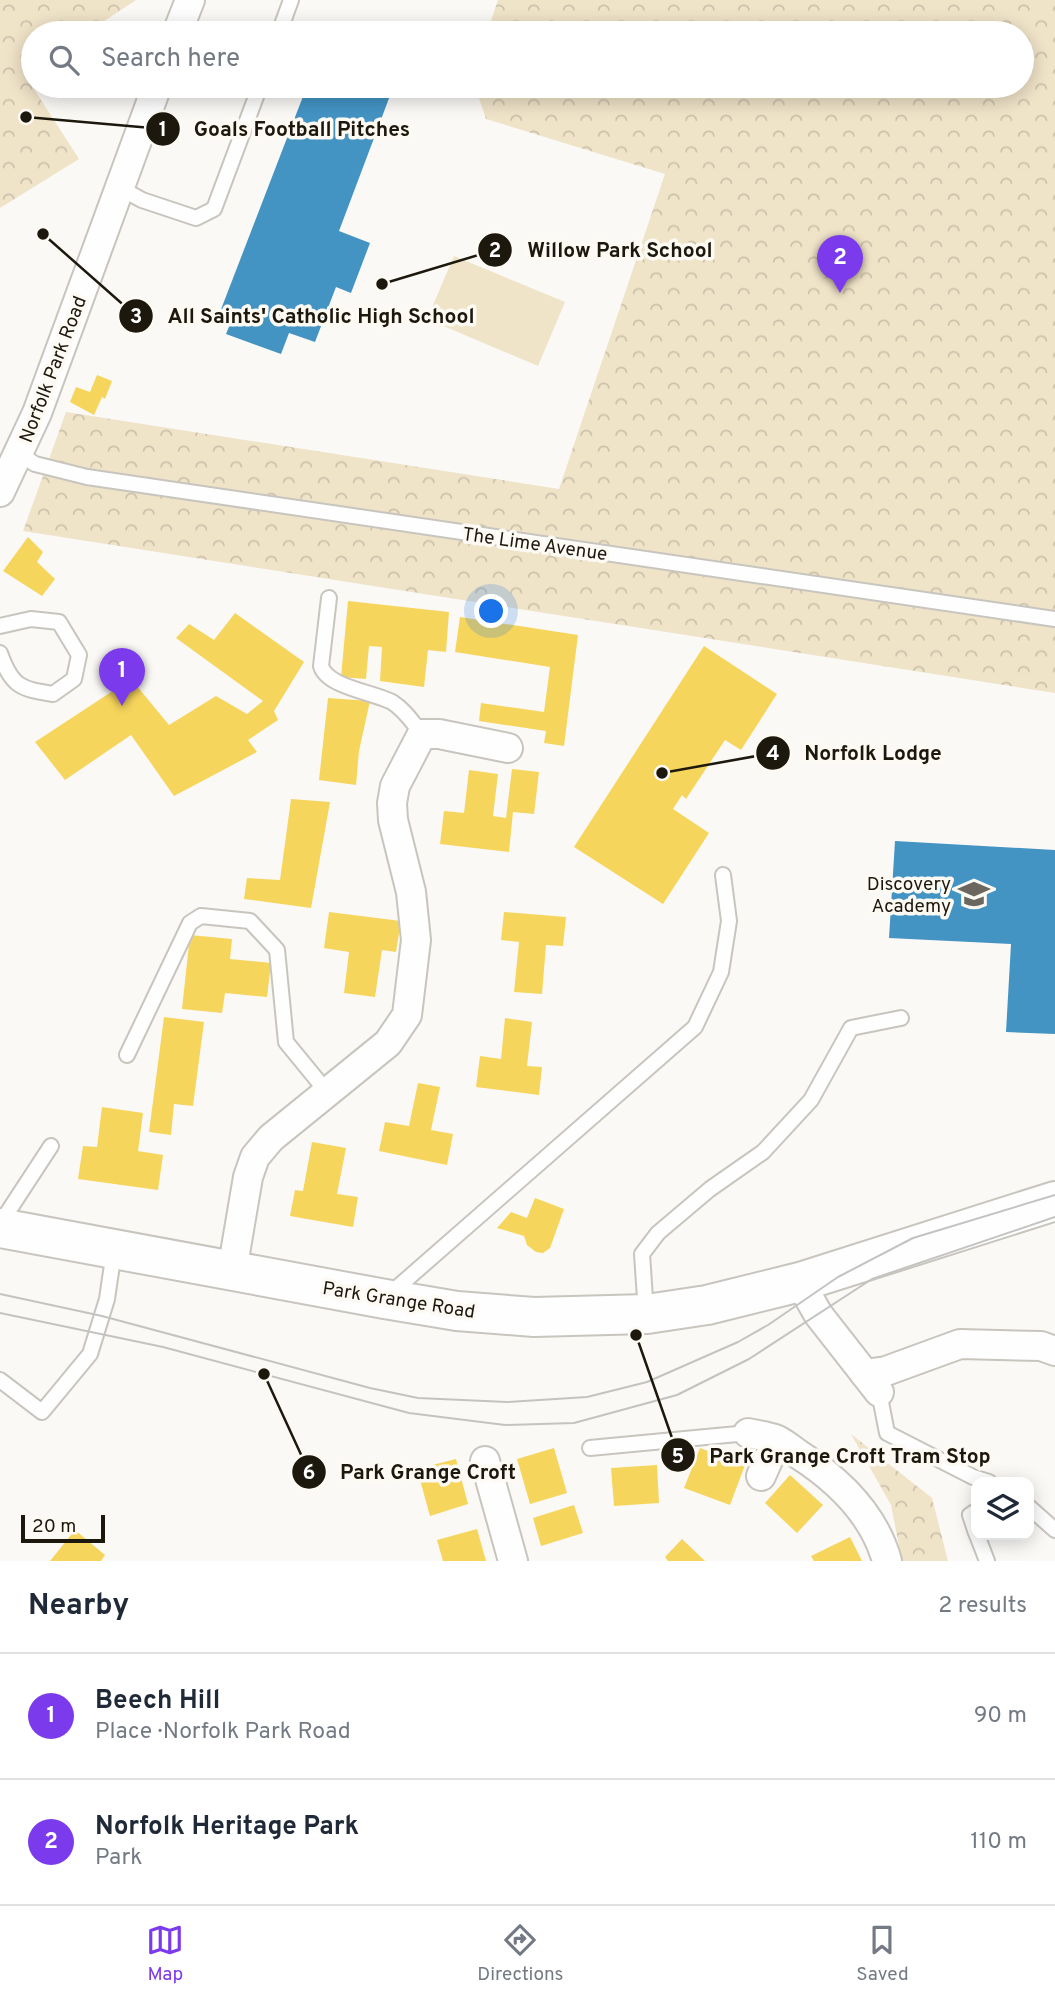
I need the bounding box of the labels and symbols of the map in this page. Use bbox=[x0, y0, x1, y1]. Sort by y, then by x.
callout: Goals Football Pitches bbox=[145, 108, 425, 150]
text: 1 bbox=[159, 117, 167, 144]
text: Goals Football Pitches bbox=[194, 117, 410, 144]
callout: Willow Park School bbox=[478, 229, 726, 271]
pin: 2 bbox=[817, 235, 863, 293]
text: 2 bbox=[489, 238, 501, 265]
text: Willow Park School bbox=[527, 238, 713, 265]
street label: Norfolk Park Road bbox=[15, 293, 93, 446]
callout: All Saints' Catholic High School bbox=[119, 295, 489, 337]
text: 3 bbox=[130, 304, 142, 331]
text: All Saints' Catholic High School bbox=[167, 304, 475, 331]
street label: The Lime Avenue bbox=[461, 523, 609, 567]
your location bbox=[474, 594, 508, 628]
pin: 1 bbox=[99, 648, 145, 706]
callout: Norfolk Lodge bbox=[755, 732, 956, 774]
text: 4 bbox=[766, 741, 780, 768]
text: Norfolk Lodge bbox=[804, 741, 942, 768]
place label: Discovery Academy bbox=[867, 873, 951, 919]
school or university icon: Discovery Academy bbox=[957, 877, 991, 911]
street label: Park Grange Road bbox=[321, 1277, 477, 1325]
callout: Park Grange Croft Tram Stop bbox=[661, 1434, 1005, 1476]
text: 5 bbox=[672, 1444, 684, 1471]
text: Park Grange Croft Tram Stop bbox=[709, 1444, 991, 1471]
callout: Park Grange Croft bbox=[291, 1451, 530, 1493]
text: 6 bbox=[303, 1460, 315, 1487]
text: Park Grange Croft bbox=[340, 1460, 516, 1487]
scale bar bbox=[21, 1512, 105, 1544]

